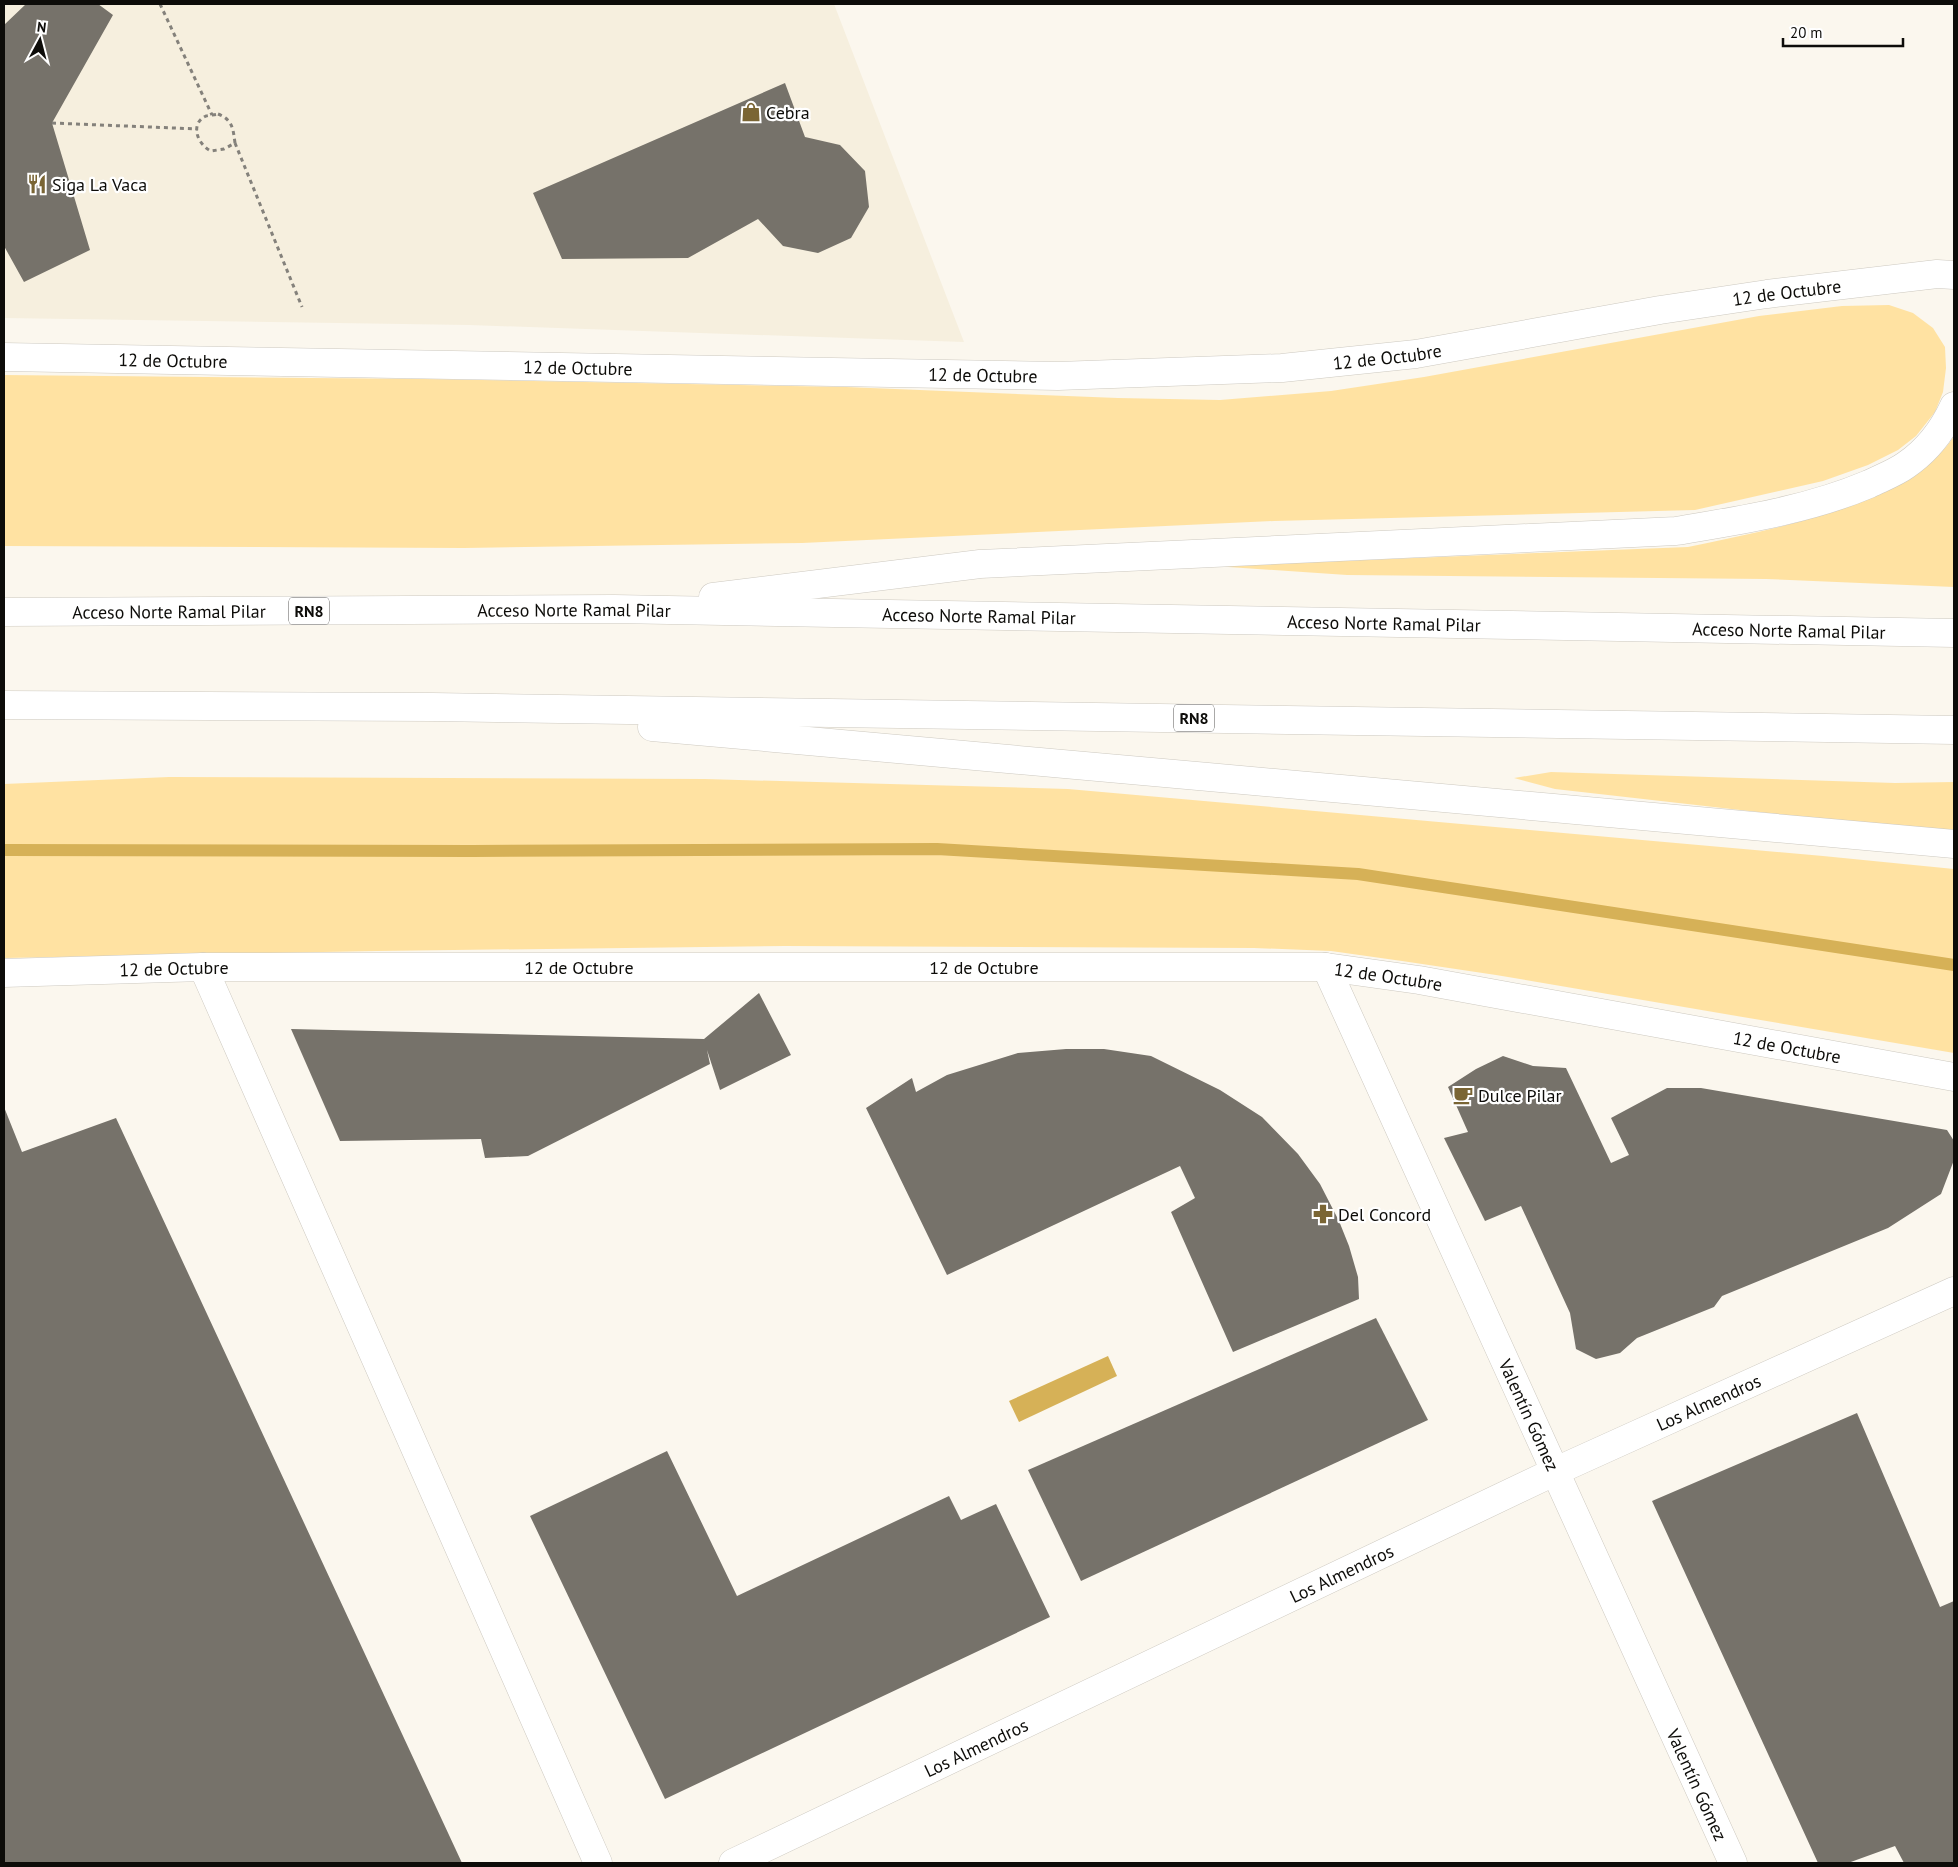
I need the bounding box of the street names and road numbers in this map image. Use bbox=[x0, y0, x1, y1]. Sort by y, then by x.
street label: 12 de Octubre bbox=[1731, 274, 1842, 311]
street label: 12 de Octubre bbox=[1332, 338, 1443, 374]
street label: 12 de Octubre bbox=[118, 348, 228, 373]
street label: 12 de Octubre bbox=[523, 355, 633, 380]
street label: 12 de Octubre bbox=[928, 362, 1038, 387]
street label: Acceso Norte Ramal Pilar bbox=[477, 597, 671, 622]
road number: RN8 bbox=[289, 598, 329, 624]
street label: Acceso Norte Ramal Pilar bbox=[72, 599, 266, 623]
street label: Acceso Norte Ramal Pilar bbox=[882, 602, 1076, 629]
street label: Acceso Norte Ramal Pilar bbox=[1287, 610, 1481, 636]
street label: Acceso Norte Ramal Pilar bbox=[1692, 617, 1886, 643]
road number: RN8 bbox=[1174, 704, 1214, 731]
street label: 12 de Octubre bbox=[119, 955, 229, 981]
street label: 12 de Octubre bbox=[524, 956, 634, 979]
street label: 12 de Octubre bbox=[929, 956, 1039, 979]
street label: 12 de Octubre bbox=[1333, 957, 1444, 996]
street label: 12 de Octubre bbox=[1731, 1026, 1843, 1068]
street label: Valentín Gómez bbox=[1494, 1354, 1565, 1475]
street label: Los Almendros bbox=[1653, 1368, 1764, 1436]
street label: Los Almendros bbox=[1286, 1539, 1397, 1608]
street label: Los Almendros bbox=[920, 1713, 1031, 1782]
street label: Valentín Gómez bbox=[1662, 1724, 1733, 1844]

